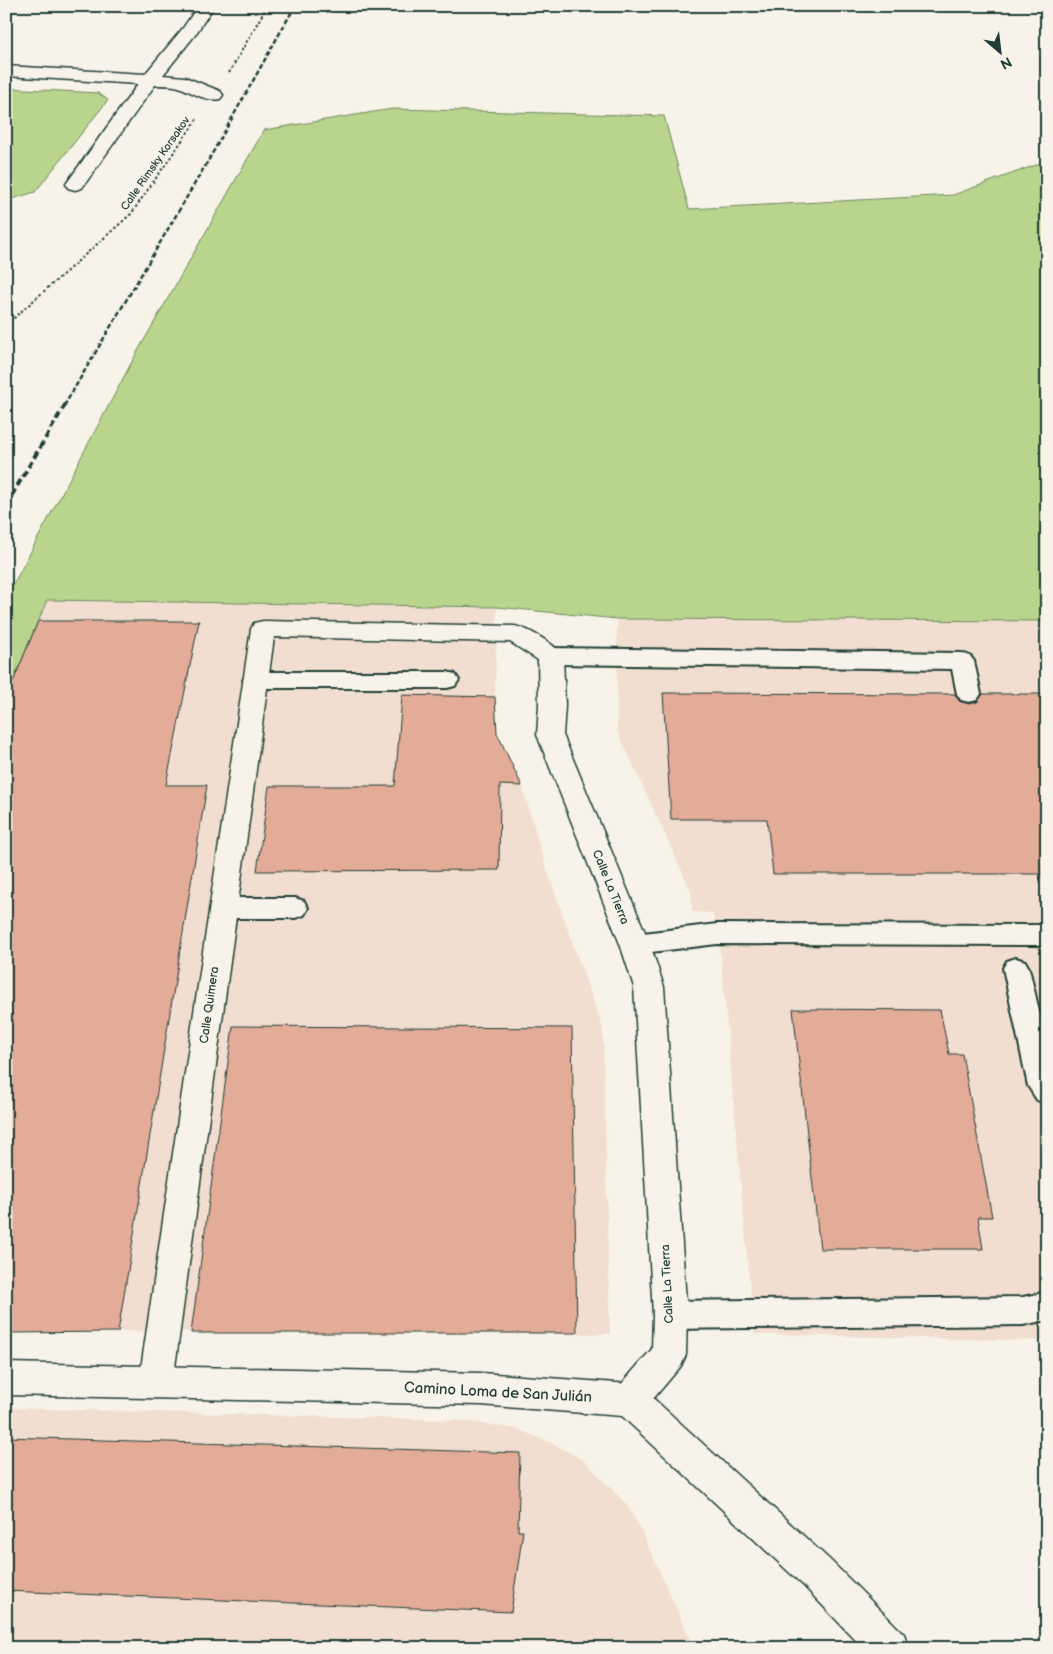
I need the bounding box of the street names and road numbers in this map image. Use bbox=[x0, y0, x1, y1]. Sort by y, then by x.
street label: Calle Rimsky Korsakov bbox=[118, 113, 193, 213]
street label: Calle La Tierra bbox=[589, 848, 632, 927]
street label: Calle Quimera bbox=[197, 965, 222, 1045]
street label: Calle La Tierra bbox=[658, 1244, 677, 1324]
street label: Camino Loma de San Julián bbox=[403, 1378, 592, 1407]

